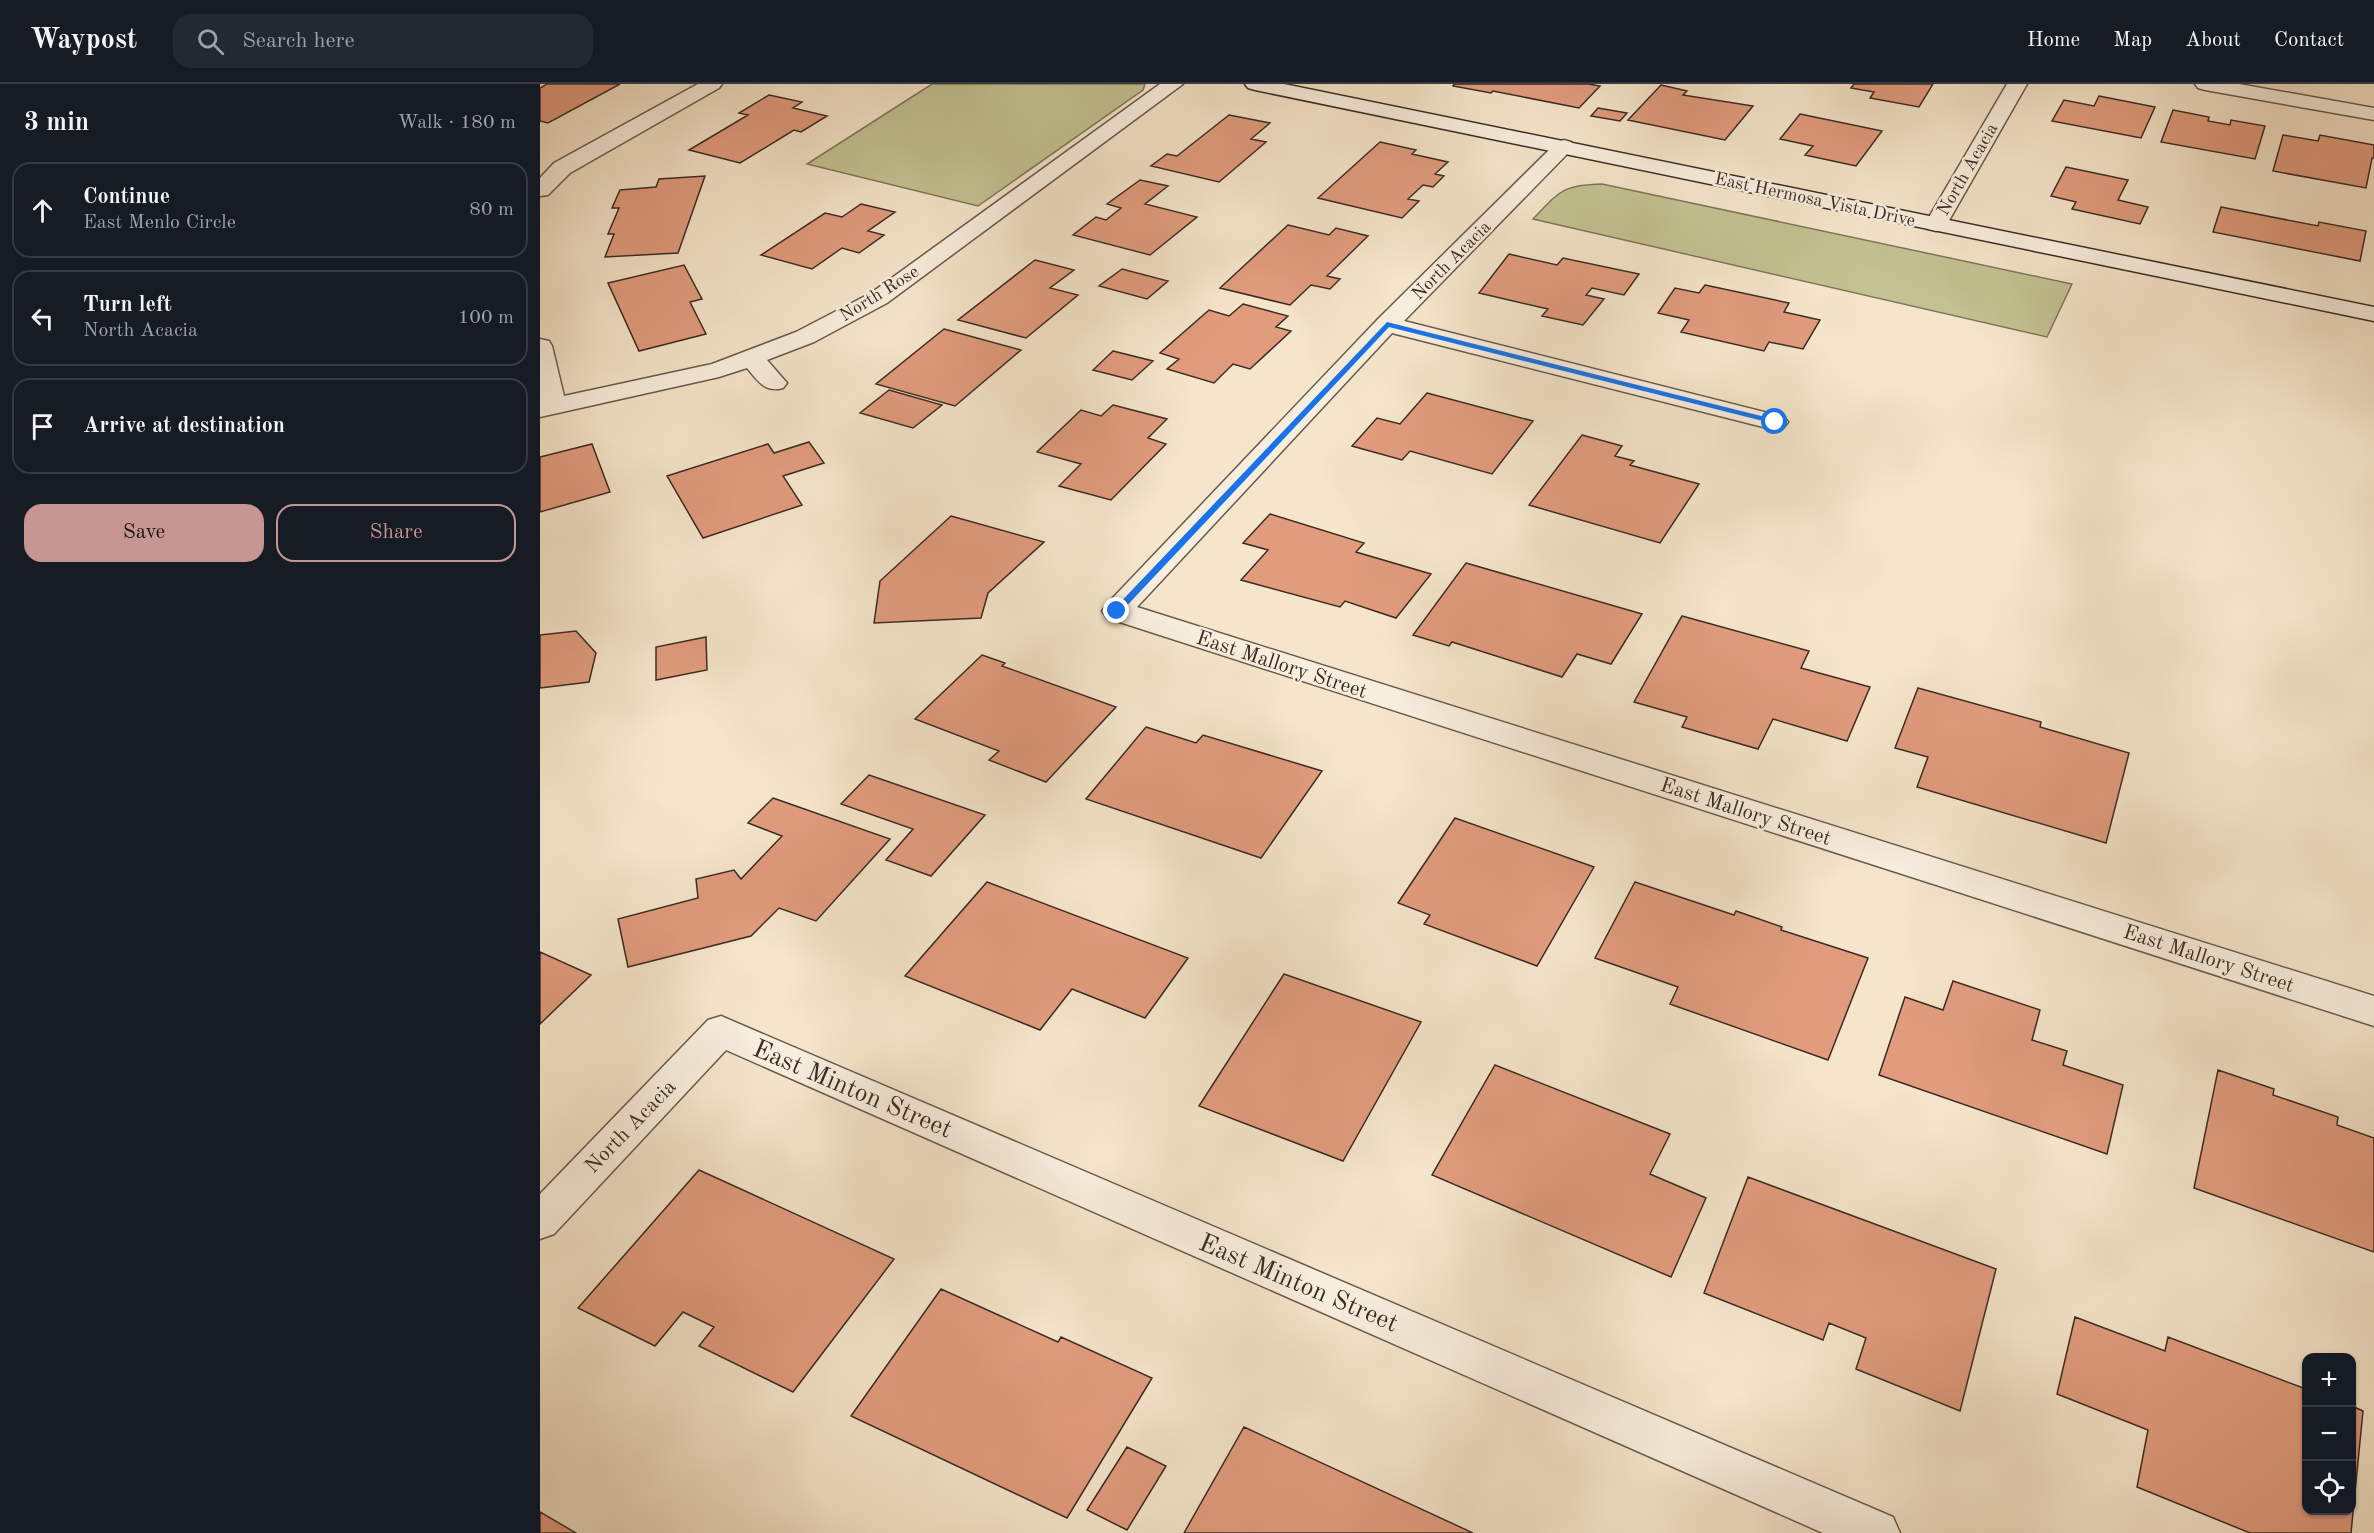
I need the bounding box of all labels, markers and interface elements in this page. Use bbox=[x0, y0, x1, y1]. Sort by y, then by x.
search box bbox=[173, 14, 593, 68]
icon: search bbox=[194, 25, 227, 58]
text: Waypost bbox=[30, 27, 137, 55]
text: Search here bbox=[242, 30, 355, 52]
text: Home bbox=[2027, 30, 2080, 51]
text: Map bbox=[2113, 30, 2152, 51]
text: About bbox=[2185, 30, 2241, 51]
text: Contact bbox=[2274, 30, 2344, 51]
text: 3 min bbox=[24, 110, 89, 136]
text: Walk · 180 m bbox=[397, 113, 516, 133]
street label: North Acacia bbox=[1934, 120, 2002, 219]
street label: East Hermosa Vista Drive bbox=[1713, 170, 1917, 230]
text: Continue bbox=[83, 186, 170, 208]
icon: ahead bbox=[26, 194, 59, 227]
text: 80 m bbox=[469, 200, 514, 220]
text: East Menlo Circle bbox=[83, 213, 236, 233]
street label: North Acacia bbox=[1409, 218, 1495, 304]
street label: North Rose bbox=[837, 263, 922, 325]
text: Turn left bbox=[83, 294, 172, 316]
icon: left bbox=[26, 302, 59, 335]
text: 100 m bbox=[458, 308, 514, 328]
text: North Acacia bbox=[83, 321, 198, 341]
route start bbox=[1761, 408, 1787, 434]
icon: arrive bbox=[26, 410, 59, 443]
text: Arrive at destination bbox=[83, 415, 285, 437]
button: Save bbox=[24, 504, 264, 562]
button: Share bbox=[276, 504, 516, 562]
route end bbox=[1103, 597, 1129, 623]
street label: East Mallory Street bbox=[1194, 628, 1370, 703]
street label: East Mallory Street bbox=[1658, 775, 1834, 850]
street label: East Mallory Street bbox=[2121, 922, 2297, 997]
street label: East Minton Street bbox=[749, 1036, 956, 1144]
street label: North Acacia bbox=[582, 1076, 681, 1178]
street label: East Minton Street bbox=[1195, 1230, 1402, 1338]
map controls bbox=[2302, 1353, 2356, 1515]
button: + bbox=[2302, 1353, 2356, 1407]
button: − bbox=[2302, 1407, 2356, 1461]
button: locate bbox=[2302, 1461, 2356, 1515]

